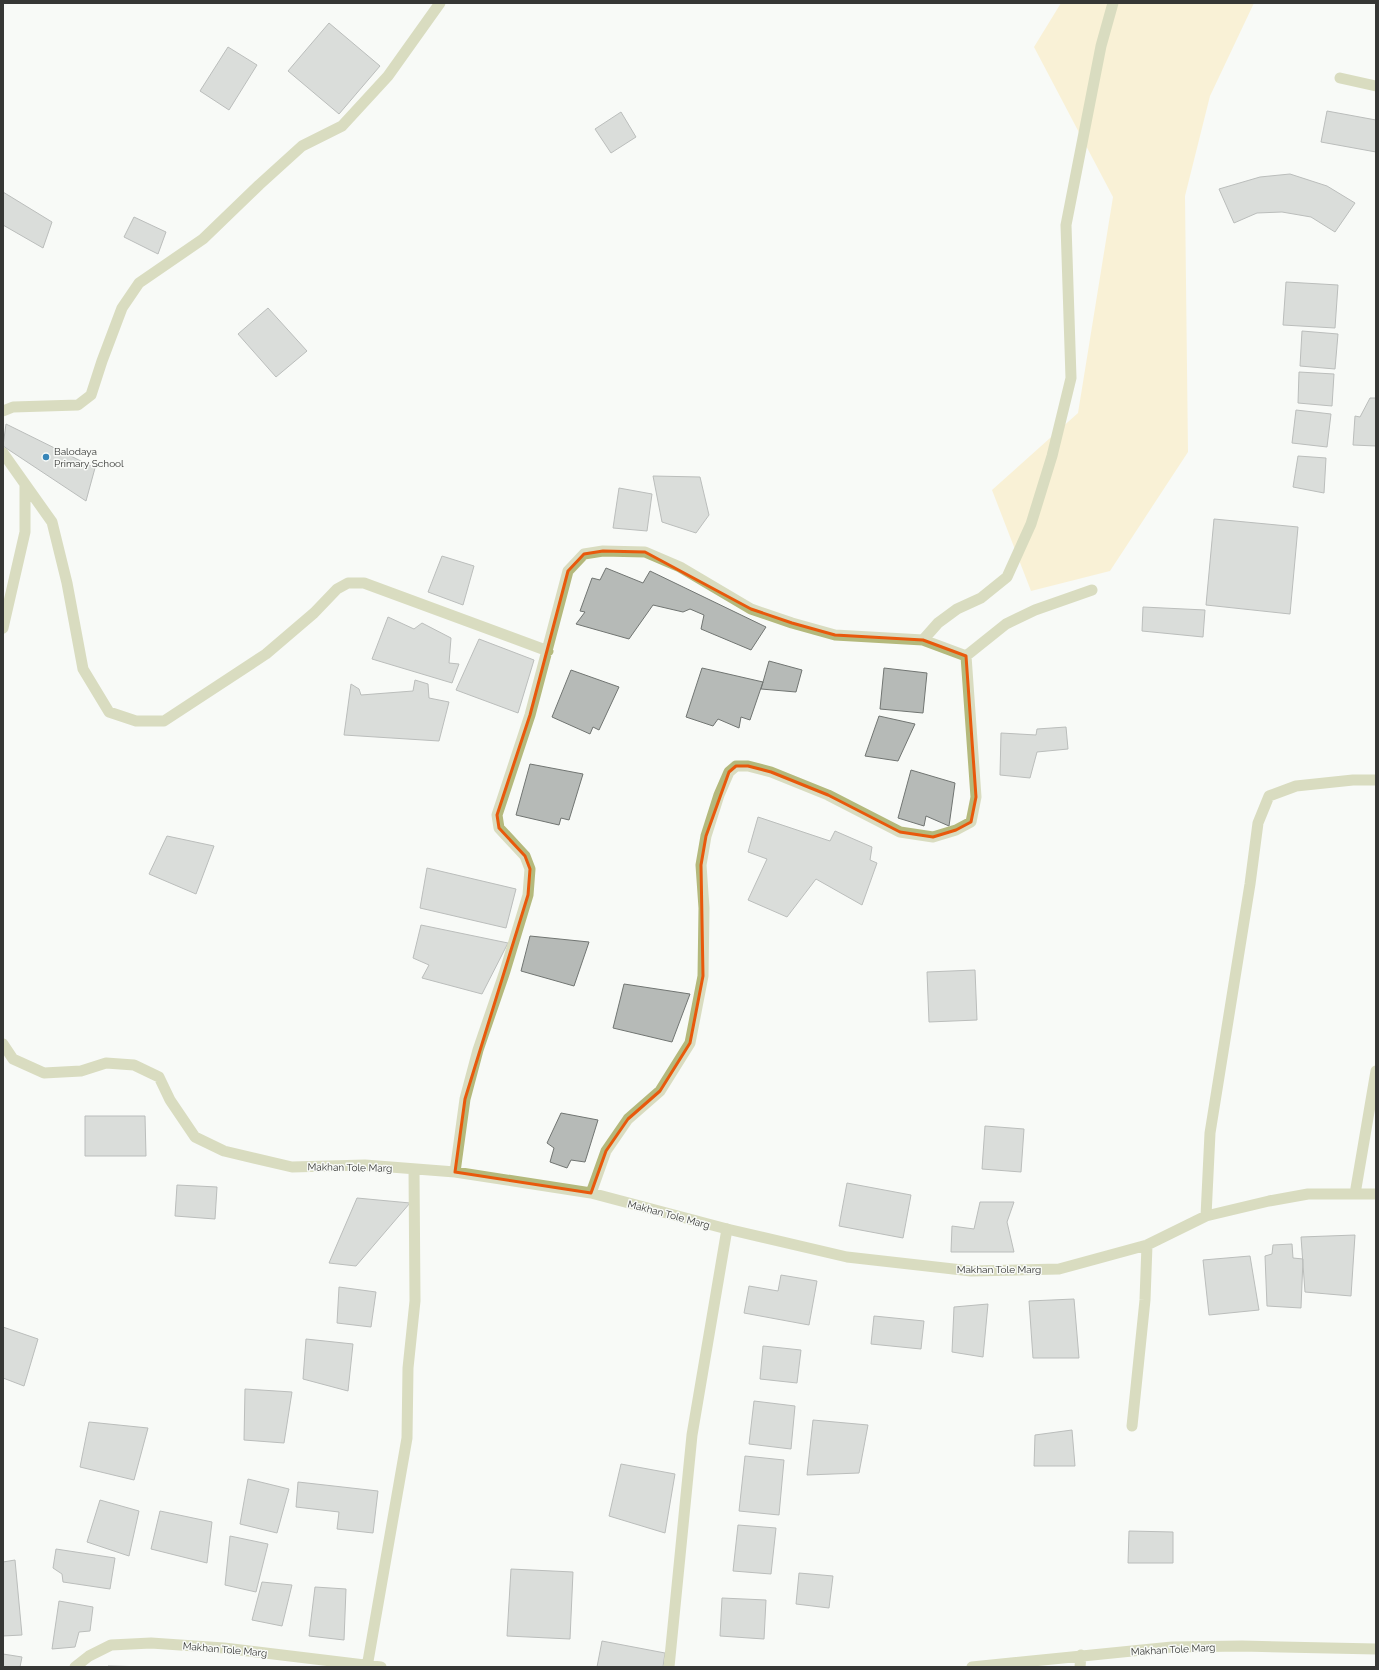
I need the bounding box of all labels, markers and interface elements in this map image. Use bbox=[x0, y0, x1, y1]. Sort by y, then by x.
place label: Balodaya Primary School bbox=[54, 446, 124, 469]
marker: Balodaya Primary School bbox=[41, 452, 51, 462]
street label: Makhan Tole Marg bbox=[308, 1161, 392, 1174]
street label: Makhan Tole Marg bbox=[627, 1198, 711, 1231]
street label: Makhan Tole Marg bbox=[957, 1264, 1041, 1275]
street label: Makhan Tole Marg bbox=[182, 1640, 268, 1659]
street label: Makhan Tole Marg bbox=[1130, 1642, 1216, 1657]

